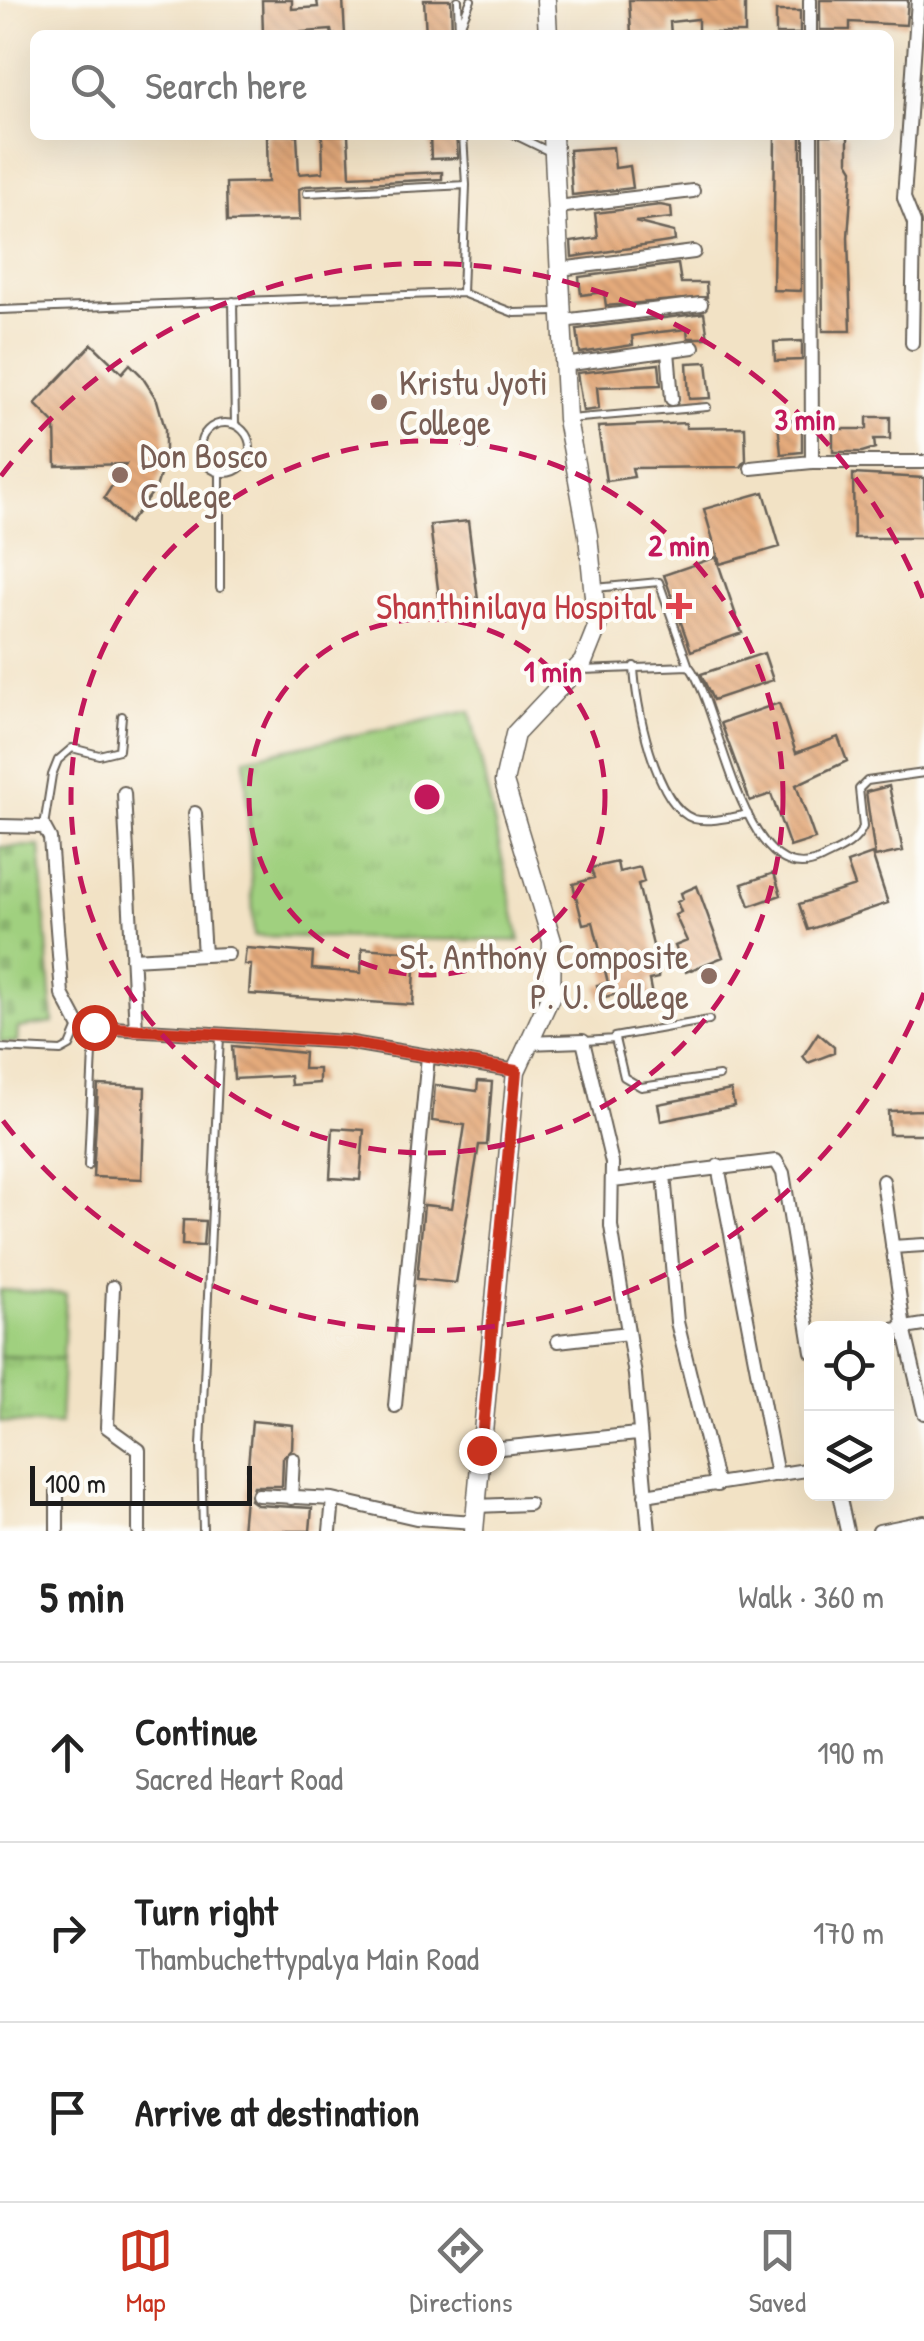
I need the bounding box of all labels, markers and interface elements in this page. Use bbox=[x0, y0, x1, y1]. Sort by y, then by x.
search box bbox=[30, 30, 894, 140]
icon: search bbox=[65, 58, 120, 113]
text: Search here bbox=[145, 59, 307, 111]
place label: Kristu Jyoti College bbox=[399, 359, 548, 446]
marker: Kristu Jyoti College bbox=[368, 391, 390, 413]
text: 3 min bbox=[774, 399, 836, 439]
place label: Don Bosco College bbox=[140, 432, 268, 519]
marker: Don Bosco College bbox=[109, 464, 131, 486]
text: 2 min bbox=[648, 525, 710, 565]
place label: Shanthinilaya Hospital bbox=[376, 583, 657, 630]
marker: Shanthinilaya Hospital bbox=[666, 593, 692, 619]
text: 1 min bbox=[524, 651, 582, 691]
centre of rings bbox=[409, 779, 445, 815]
place label: St. Anthony Composite P. U. College bbox=[399, 933, 689, 1020]
marker: St. Anthony Composite P. U. College bbox=[698, 965, 720, 987]
route start bbox=[72, 1005, 118, 1051]
map controls bbox=[804, 1321, 894, 1501]
button: locate bbox=[804, 1321, 894, 1411]
button: layers bbox=[804, 1411, 894, 1501]
route end bbox=[459, 1428, 505, 1474]
scale bar bbox=[30, 1461, 252, 1506]
text: 100 m bbox=[45, 1464, 106, 1502]
text: 5 min bbox=[40, 1568, 124, 1625]
text: Walk · 360 m bbox=[738, 1575, 884, 1618]
text: Continue bbox=[135, 1705, 257, 1757]
icon: ahead bbox=[40, 1725, 95, 1780]
text: 190 m bbox=[817, 1731, 884, 1774]
text: Sacred Heart Road bbox=[135, 1757, 343, 1800]
text: Turn right bbox=[135, 1885, 278, 1937]
icon: right bbox=[40, 1905, 95, 1960]
text: 170 m bbox=[813, 1911, 884, 1954]
text: Thambuchettypalya Main Road bbox=[135, 1937, 479, 1980]
icon: arrive bbox=[40, 2085, 95, 2140]
text: Arrive at destination bbox=[135, 2086, 419, 2138]
tab: Map bbox=[118, 2223, 173, 2321]
tab: Directions bbox=[409, 2223, 512, 2321]
tab: Saved bbox=[749, 2223, 806, 2321]

